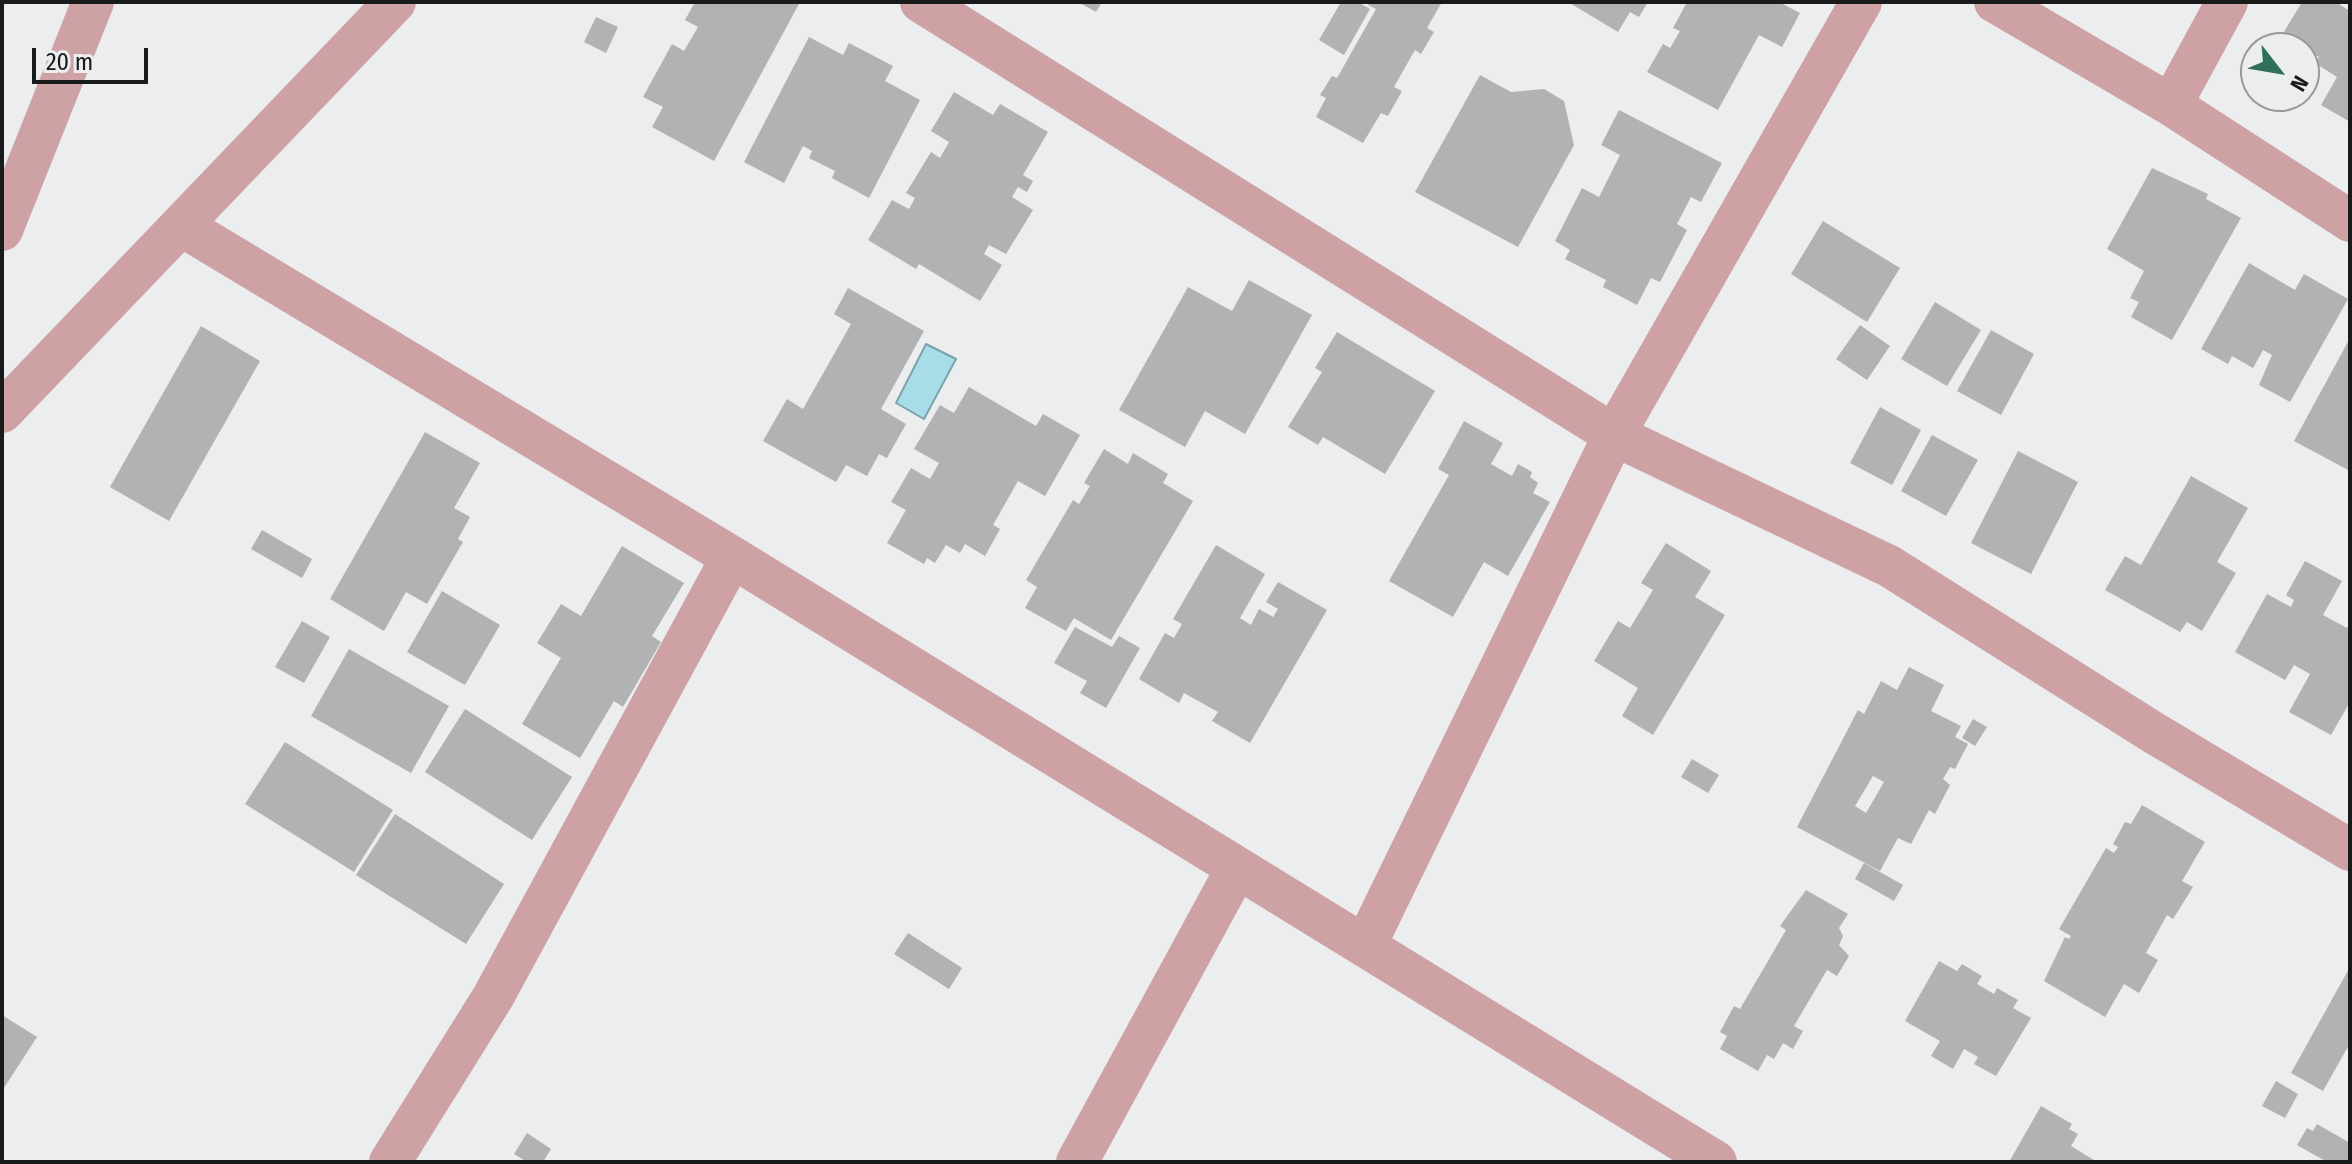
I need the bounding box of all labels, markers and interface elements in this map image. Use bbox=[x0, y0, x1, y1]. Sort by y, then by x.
scale bar bbox=[36, 32, 152, 82]
north arrow bbox=[2240, 32, 2320, 112]
text: 20 m bbox=[46, 48, 93, 76]
text: N bbox=[2284, 71, 2314, 96]

